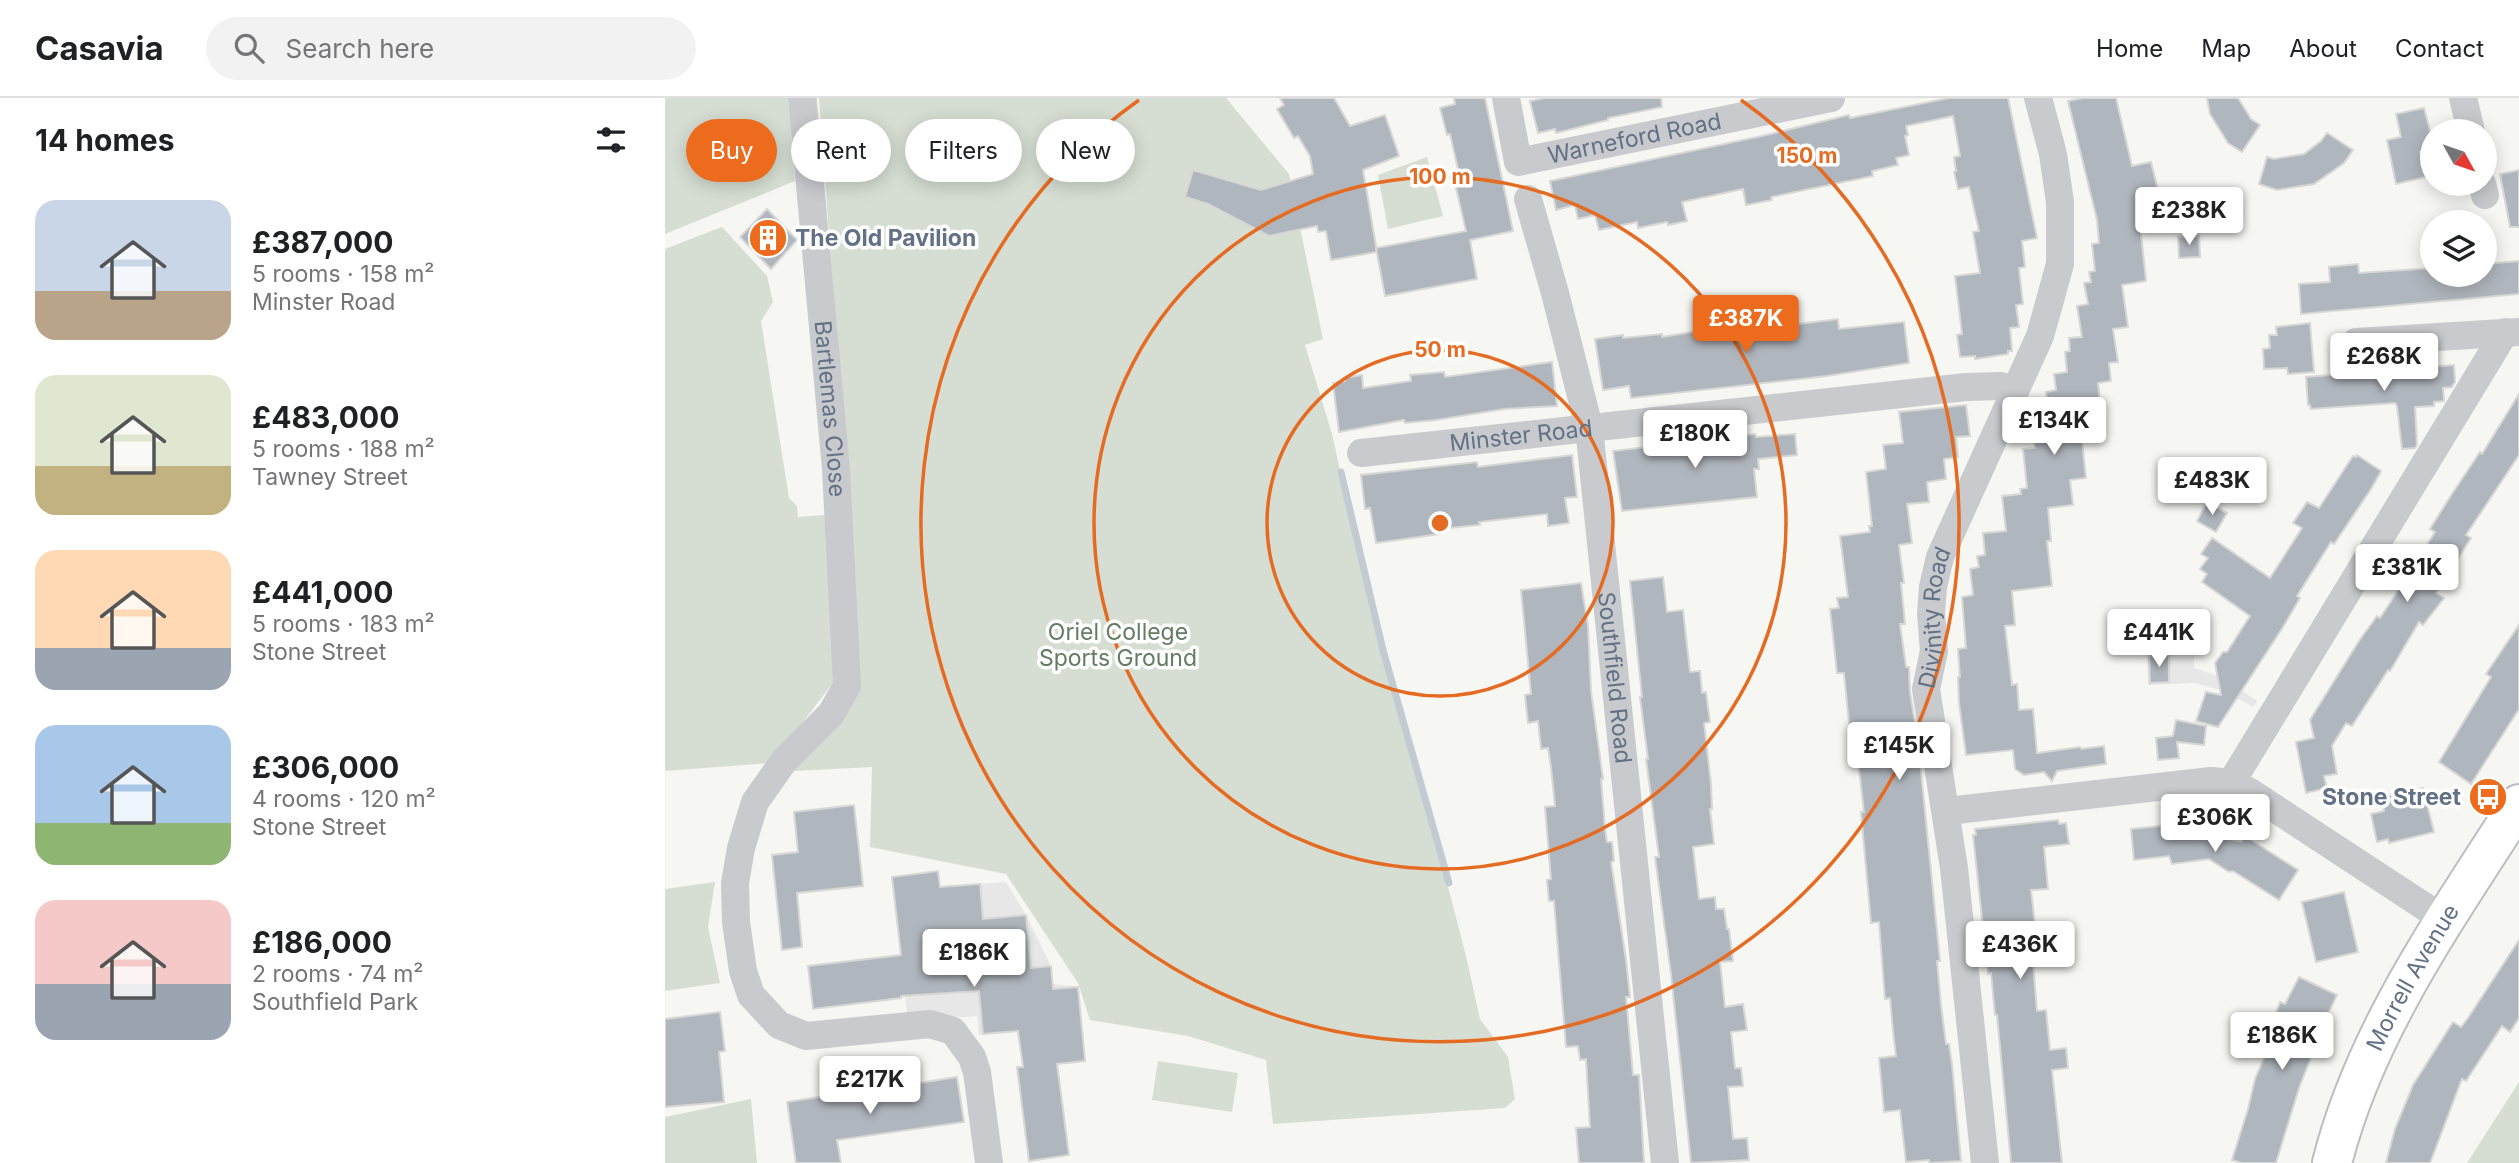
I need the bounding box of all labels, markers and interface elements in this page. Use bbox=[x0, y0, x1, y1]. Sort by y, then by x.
search box bbox=[206, 17, 696, 80]
text: Casavia bbox=[35, 28, 164, 68]
icon: search bbox=[230, 29, 268, 67]
text: Search here bbox=[286, 33, 434, 64]
text: Home bbox=[2096, 34, 2163, 63]
text: Map bbox=[2201, 34, 2251, 63]
text: About bbox=[2289, 34, 2357, 63]
text: Contact bbox=[2395, 34, 2484, 63]
street label: Warneford Road bbox=[1545, 107, 1724, 170]
chip: Buy bbox=[686, 119, 777, 182]
chip: Rent bbox=[791, 119, 891, 182]
chip: Filters bbox=[905, 119, 1022, 182]
chip: New bbox=[1036, 119, 1135, 182]
north arrow bbox=[2420, 119, 2497, 196]
map controls bbox=[2420, 119, 2497, 287]
icon: filters bbox=[592, 121, 630, 159]
text: 14 homes bbox=[35, 122, 174, 158]
text: 150 m bbox=[1777, 143, 1837, 168]
text: 100 m bbox=[1409, 164, 1471, 189]
pin: £238K bbox=[2140, 188, 2238, 247]
text: £238K bbox=[2151, 196, 2227, 224]
button: layers bbox=[2420, 210, 2497, 287]
building icon: The Old Pavilion bbox=[747, 217, 789, 259]
text: £387,000 bbox=[252, 224, 394, 260]
place label: The Old Pavilion bbox=[795, 224, 976, 252]
icon: home bbox=[91, 228, 175, 312]
text: 5 rooms · 158 m² bbox=[252, 260, 435, 288]
text: Minster Road bbox=[252, 288, 395, 316]
pin: £387K bbox=[1697, 296, 1795, 355]
text: £387K bbox=[1709, 304, 1783, 332]
street label: Bartlemas Close bbox=[808, 319, 851, 498]
pin: £268K bbox=[2335, 334, 2433, 393]
text: 50 m bbox=[1414, 337, 1466, 362]
text: £268K bbox=[2346, 342, 2422, 370]
pin: £134K bbox=[2005, 398, 2103, 457]
text: £483,000 bbox=[252, 399, 400, 435]
icon: home bbox=[91, 403, 175, 487]
text: £134K bbox=[2018, 406, 2090, 434]
pin: £180K bbox=[1646, 410, 1744, 470]
street label: Minster Road bbox=[1448, 414, 1594, 457]
text: £180K bbox=[1659, 419, 1731, 447]
text: 5 rooms · 188 m² bbox=[252, 435, 435, 463]
pin: £483K bbox=[2163, 458, 2261, 517]
text: Tawney Street bbox=[252, 463, 408, 491]
text: £483K bbox=[2174, 466, 2250, 494]
centre of rings bbox=[1428, 511, 1452, 535]
street label: Divinity Road bbox=[1912, 542, 1957, 691]
pin: £381K bbox=[2358, 545, 2456, 604]
text: £381K bbox=[2372, 553, 2442, 581]
text: £441,000 bbox=[252, 574, 393, 610]
icon: home bbox=[91, 578, 175, 662]
street label: Southfield Road bbox=[1592, 590, 1638, 765]
text: 5 rooms · 183 m² bbox=[252, 610, 435, 638]
pin: £441K bbox=[2110, 610, 2208, 669]
park label: Oriel College Sports Ground bbox=[1039, 618, 1197, 672]
text: £441K bbox=[2123, 618, 2195, 646]
text: Stone Street bbox=[252, 638, 386, 666]
pin: £145K bbox=[1850, 722, 1948, 782]
text: £145K bbox=[1863, 731, 1935, 759]
text: £306,000 bbox=[252, 749, 399, 785]
icon: home bbox=[91, 753, 175, 837]
bus stop icon: Stone Street bbox=[2467, 776, 2509, 818]
place label: Stone Street bbox=[2322, 783, 2462, 811]
text: 4 rooms · 120 m² bbox=[252, 785, 436, 813]
pin: £306K bbox=[2166, 794, 2264, 854]
text: £306K bbox=[2177, 803, 2253, 831]
text: Stone Street bbox=[252, 813, 386, 841]
street label: Morrell Avenue bbox=[2360, 899, 2465, 1055]
pin: £436K bbox=[1971, 922, 2069, 981]
text: £186,000 bbox=[252, 924, 392, 960]
icon: home bbox=[91, 928, 175, 1012]
pin: £186K bbox=[925, 930, 1023, 989]
text: £436K bbox=[1982, 930, 2058, 958]
text: £186K bbox=[938, 938, 1010, 966]
text: 2 rooms · 74 m² bbox=[252, 960, 424, 988]
text: Southfield Park bbox=[252, 988, 418, 1016]
pin: £186K bbox=[2233, 1012, 2331, 1072]
text: £186K bbox=[2246, 1021, 2318, 1049]
pin: £217K bbox=[821, 1056, 919, 1116]
text: £217K bbox=[835, 1065, 905, 1093]

